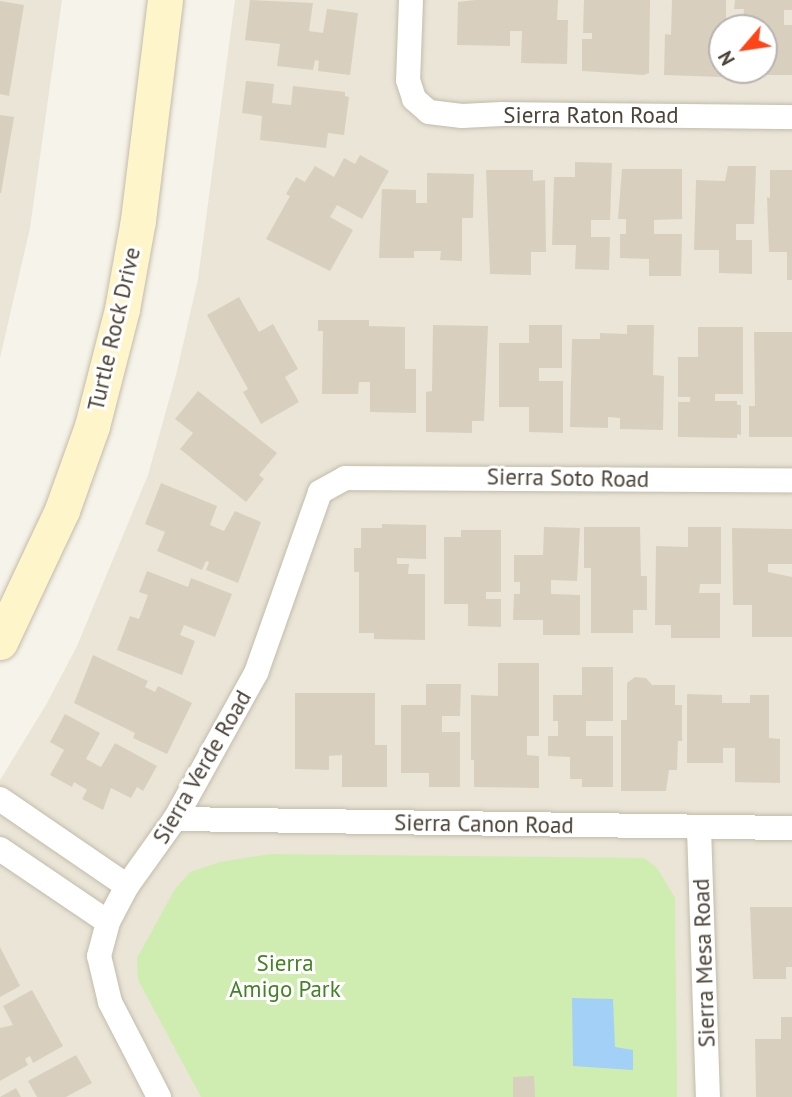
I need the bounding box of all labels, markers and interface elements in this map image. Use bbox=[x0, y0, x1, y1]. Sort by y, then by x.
north arrow bbox=[708, 14, 778, 84]
text: N bbox=[713, 47, 740, 69]
street label: Sierra Raton Road bbox=[503, 101, 679, 129]
street label: Turtle Rock Drive bbox=[82, 244, 146, 414]
street label: Sierra Soto Road bbox=[487, 463, 649, 493]
street label: Sierra Verde Road bbox=[147, 685, 257, 849]
street label: Sierra Canon Road bbox=[394, 809, 574, 839]
street label: Sierra Mesa Road bbox=[687, 878, 721, 1048]
park label: Sierra Amigo Park bbox=[229, 949, 341, 1003]

